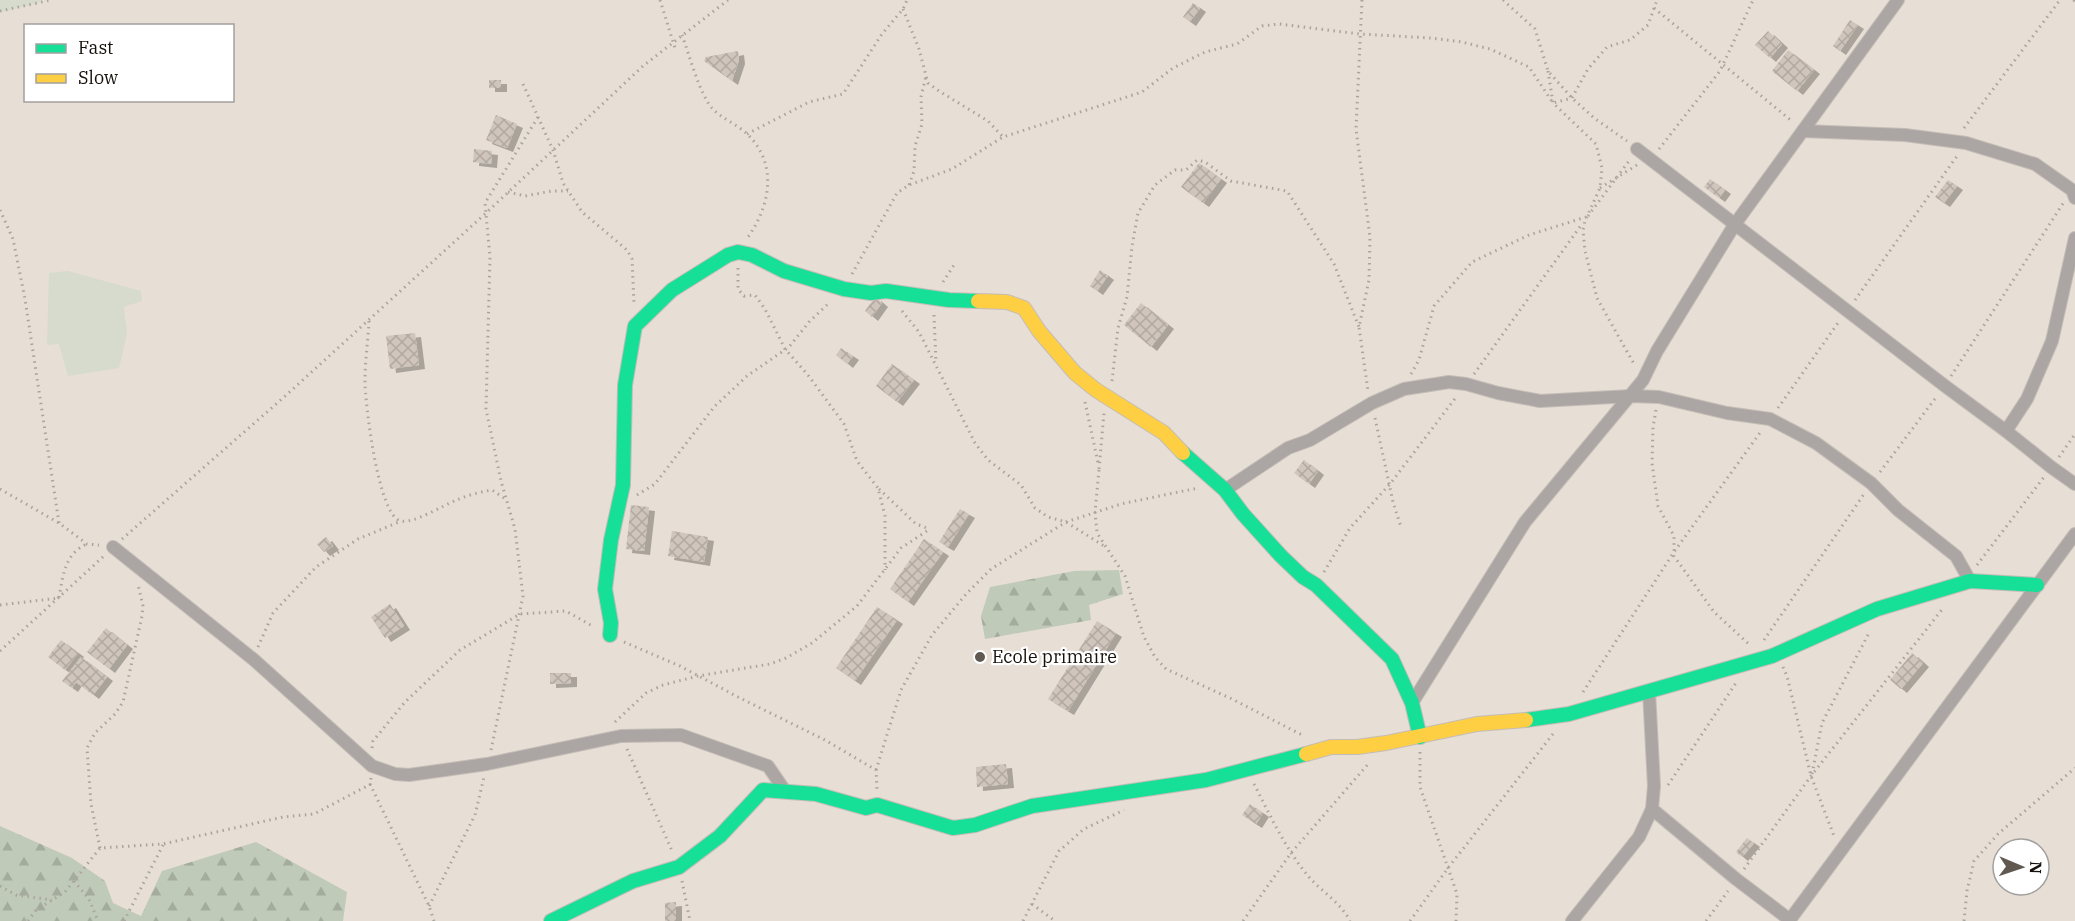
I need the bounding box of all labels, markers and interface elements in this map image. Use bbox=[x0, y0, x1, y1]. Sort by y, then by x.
legend bbox=[24, 24, 234, 102]
text: Fast bbox=[78, 36, 113, 59]
text: Slow bbox=[78, 66, 118, 89]
place label: Ecole primaire bbox=[992, 645, 1117, 668]
marker: Ecole primaire bbox=[973, 650, 987, 664]
north arrow bbox=[1991, 837, 2051, 897]
text: N bbox=[2026, 861, 2046, 874]

